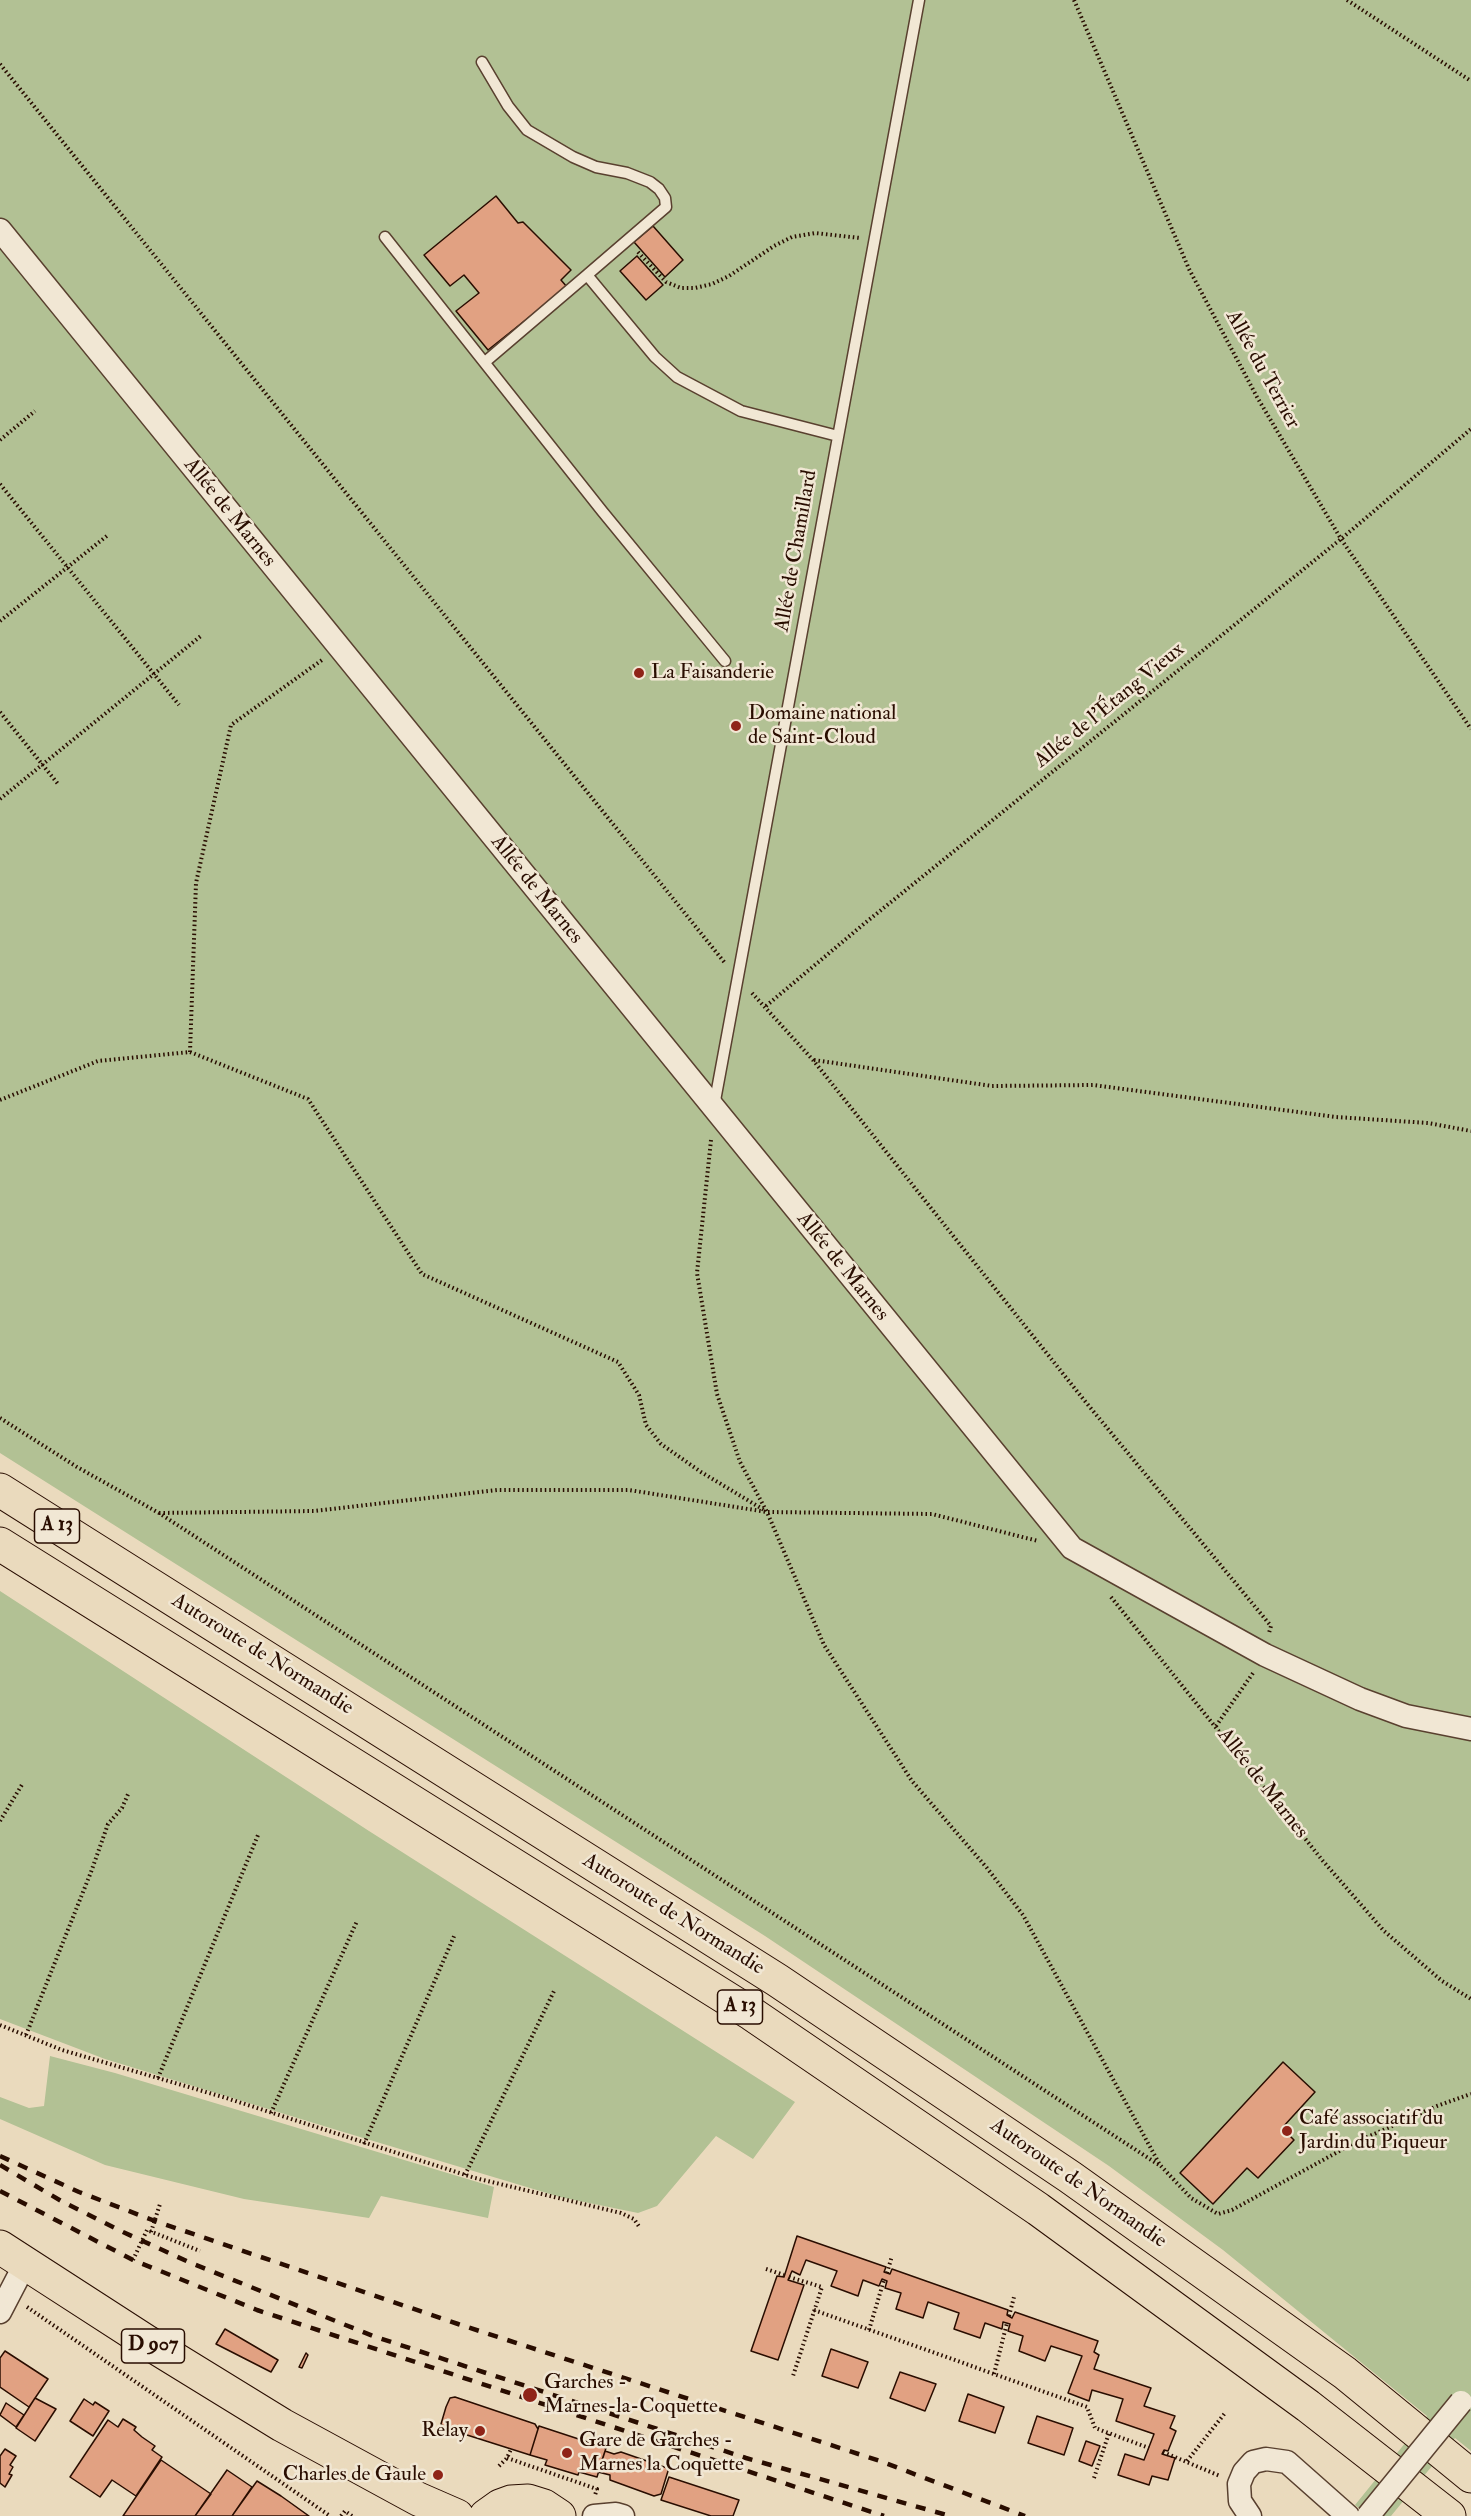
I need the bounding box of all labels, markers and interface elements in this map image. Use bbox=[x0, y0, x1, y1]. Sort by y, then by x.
street label: Allée du Terrier bbox=[1219, 307, 1305, 433]
street label: Allée de Marnes bbox=[177, 453, 281, 573]
street label: Allée de Chamillard bbox=[770, 468, 824, 634]
street label: Allée de l'Étang Vieux bbox=[1030, 638, 1190, 774]
place label: La Faisanderie bbox=[651, 660, 774, 686]
marker: La Faisanderie bbox=[632, 666, 646, 680]
place label: Domaine national de Saint-Cloud bbox=[748, 701, 896, 751]
marker: Domaine national de Saint-Cloud bbox=[729, 719, 743, 733]
street label: Allée de Marnes bbox=[484, 830, 588, 950]
street label: Allée de Marnes bbox=[790, 1207, 894, 1327]
road number: A 13 bbox=[34, 1509, 80, 1543]
street label: Autoroute de Normandie bbox=[166, 1589, 358, 1721]
street label: Allée de Marnes bbox=[1211, 1724, 1313, 1844]
street label: Autoroute de Normandie bbox=[577, 1849, 769, 1981]
road number: A 13 bbox=[718, 1990, 762, 2024]
place label: Café associatif du Jardin du Piqueur bbox=[1299, 2106, 1447, 2156]
street label: Autoroute de Normandie bbox=[985, 2114, 1171, 2254]
marker: Café associatif du Jardin du Piqueur bbox=[1280, 2124, 1294, 2138]
road number: D 907 bbox=[122, 2329, 184, 2363]
place label: Garches - Marnes-la-Coquette bbox=[544, 2370, 718, 2420]
marker: Garches - Marnes-la-Coquette bbox=[521, 2386, 539, 2404]
place label: Relay bbox=[421, 2418, 468, 2444]
marker: Relay bbox=[473, 2424, 487, 2438]
place label: Gare de Garches - Marnes la Coquette bbox=[579, 2428, 744, 2478]
marker: Gare de Garches - Marnes la Coquette bbox=[560, 2446, 574, 2460]
place label: Charles de Gaule bbox=[283, 2462, 426, 2488]
marker: Charles de Gaule bbox=[431, 2468, 445, 2482]

